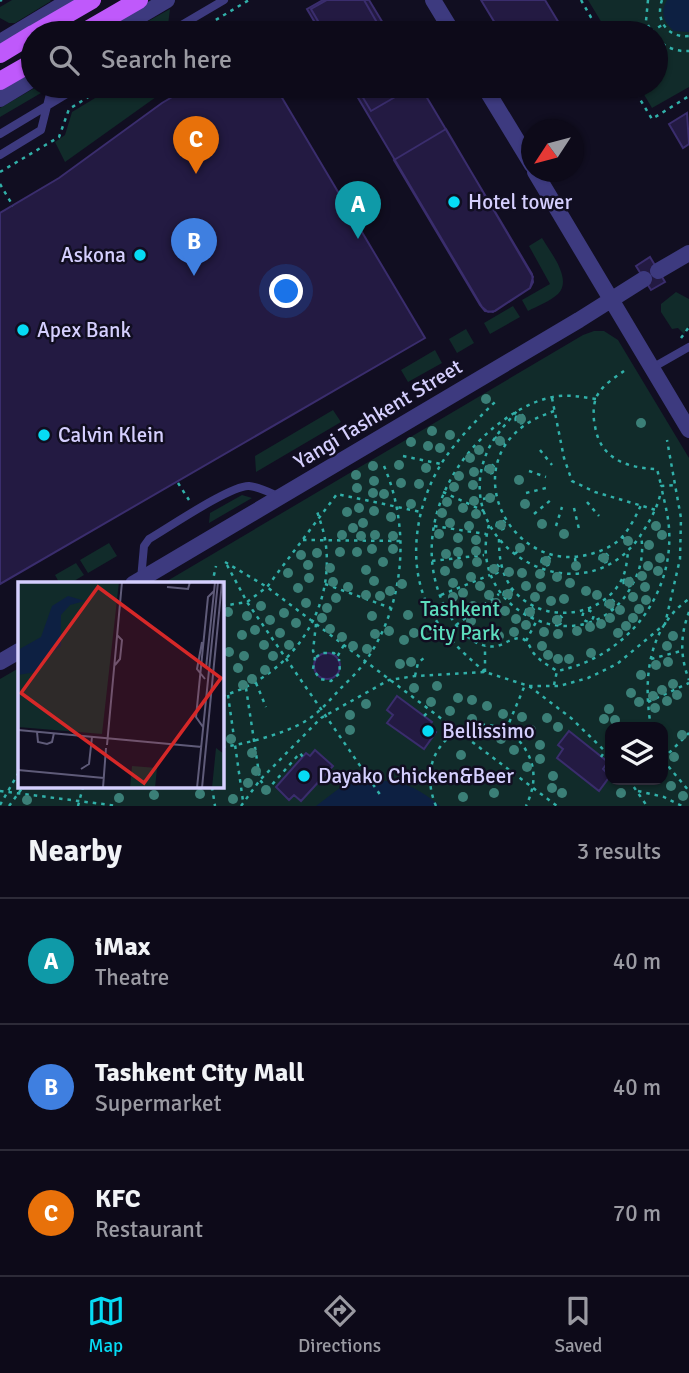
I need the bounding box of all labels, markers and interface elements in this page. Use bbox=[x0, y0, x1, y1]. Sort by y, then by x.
search box bbox=[21, 21, 668, 98]
icon: search bbox=[45, 41, 83, 79]
text: Search here bbox=[101, 44, 232, 76]
pin: C bbox=[173, 116, 219, 174]
north arrow bbox=[521, 119, 584, 182]
pin: A bbox=[335, 181, 381, 239]
place label: Hotel tower bbox=[468, 189, 573, 215]
marker: Hotel tower bbox=[446, 194, 462, 210]
pin: B bbox=[171, 218, 217, 276]
place label: Askona bbox=[61, 242, 126, 268]
marker: Askona bbox=[132, 247, 148, 263]
your location bbox=[269, 274, 303, 308]
place label: Apex Bank bbox=[37, 317, 132, 343]
marker: Apex Bank bbox=[15, 322, 31, 338]
street label: Yangi Tashkent Street bbox=[289, 353, 467, 475]
place label: Calvin Klein bbox=[58, 422, 164, 448]
marker: Calvin Klein bbox=[36, 427, 52, 443]
inset map bbox=[18, 582, 224, 788]
park label: Tashkent City Park bbox=[420, 596, 501, 646]
place label: Bellissimo bbox=[442, 718, 535, 744]
map controls bbox=[605, 722, 668, 785]
button: layers bbox=[605, 722, 668, 785]
marker: Bellissimo bbox=[420, 723, 436, 739]
place label: Dayako Chicken&Beer bbox=[318, 763, 514, 789]
marker: Dayako Chicken&Beer bbox=[296, 768, 312, 784]
text: Nearby bbox=[28, 833, 122, 870]
text: 3 results bbox=[577, 837, 661, 866]
text: iMax bbox=[95, 931, 150, 963]
text: A bbox=[44, 947, 58, 976]
text: 40 m bbox=[613, 947, 661, 976]
text: Theatre bbox=[95, 963, 169, 992]
text: Tashkent City Mall bbox=[95, 1057, 304, 1089]
text: B bbox=[44, 1073, 58, 1102]
text: 40 m bbox=[613, 1073, 661, 1102]
text: Supermarket bbox=[95, 1089, 222, 1118]
text: KFC bbox=[95, 1183, 141, 1215]
text: C bbox=[44, 1199, 58, 1228]
text: 70 m bbox=[613, 1199, 661, 1228]
text: Restaurant bbox=[95, 1215, 203, 1244]
tab: Map bbox=[87, 1292, 125, 1358]
tab: Directions bbox=[298, 1292, 381, 1358]
tab: Saved bbox=[554, 1292, 602, 1358]

